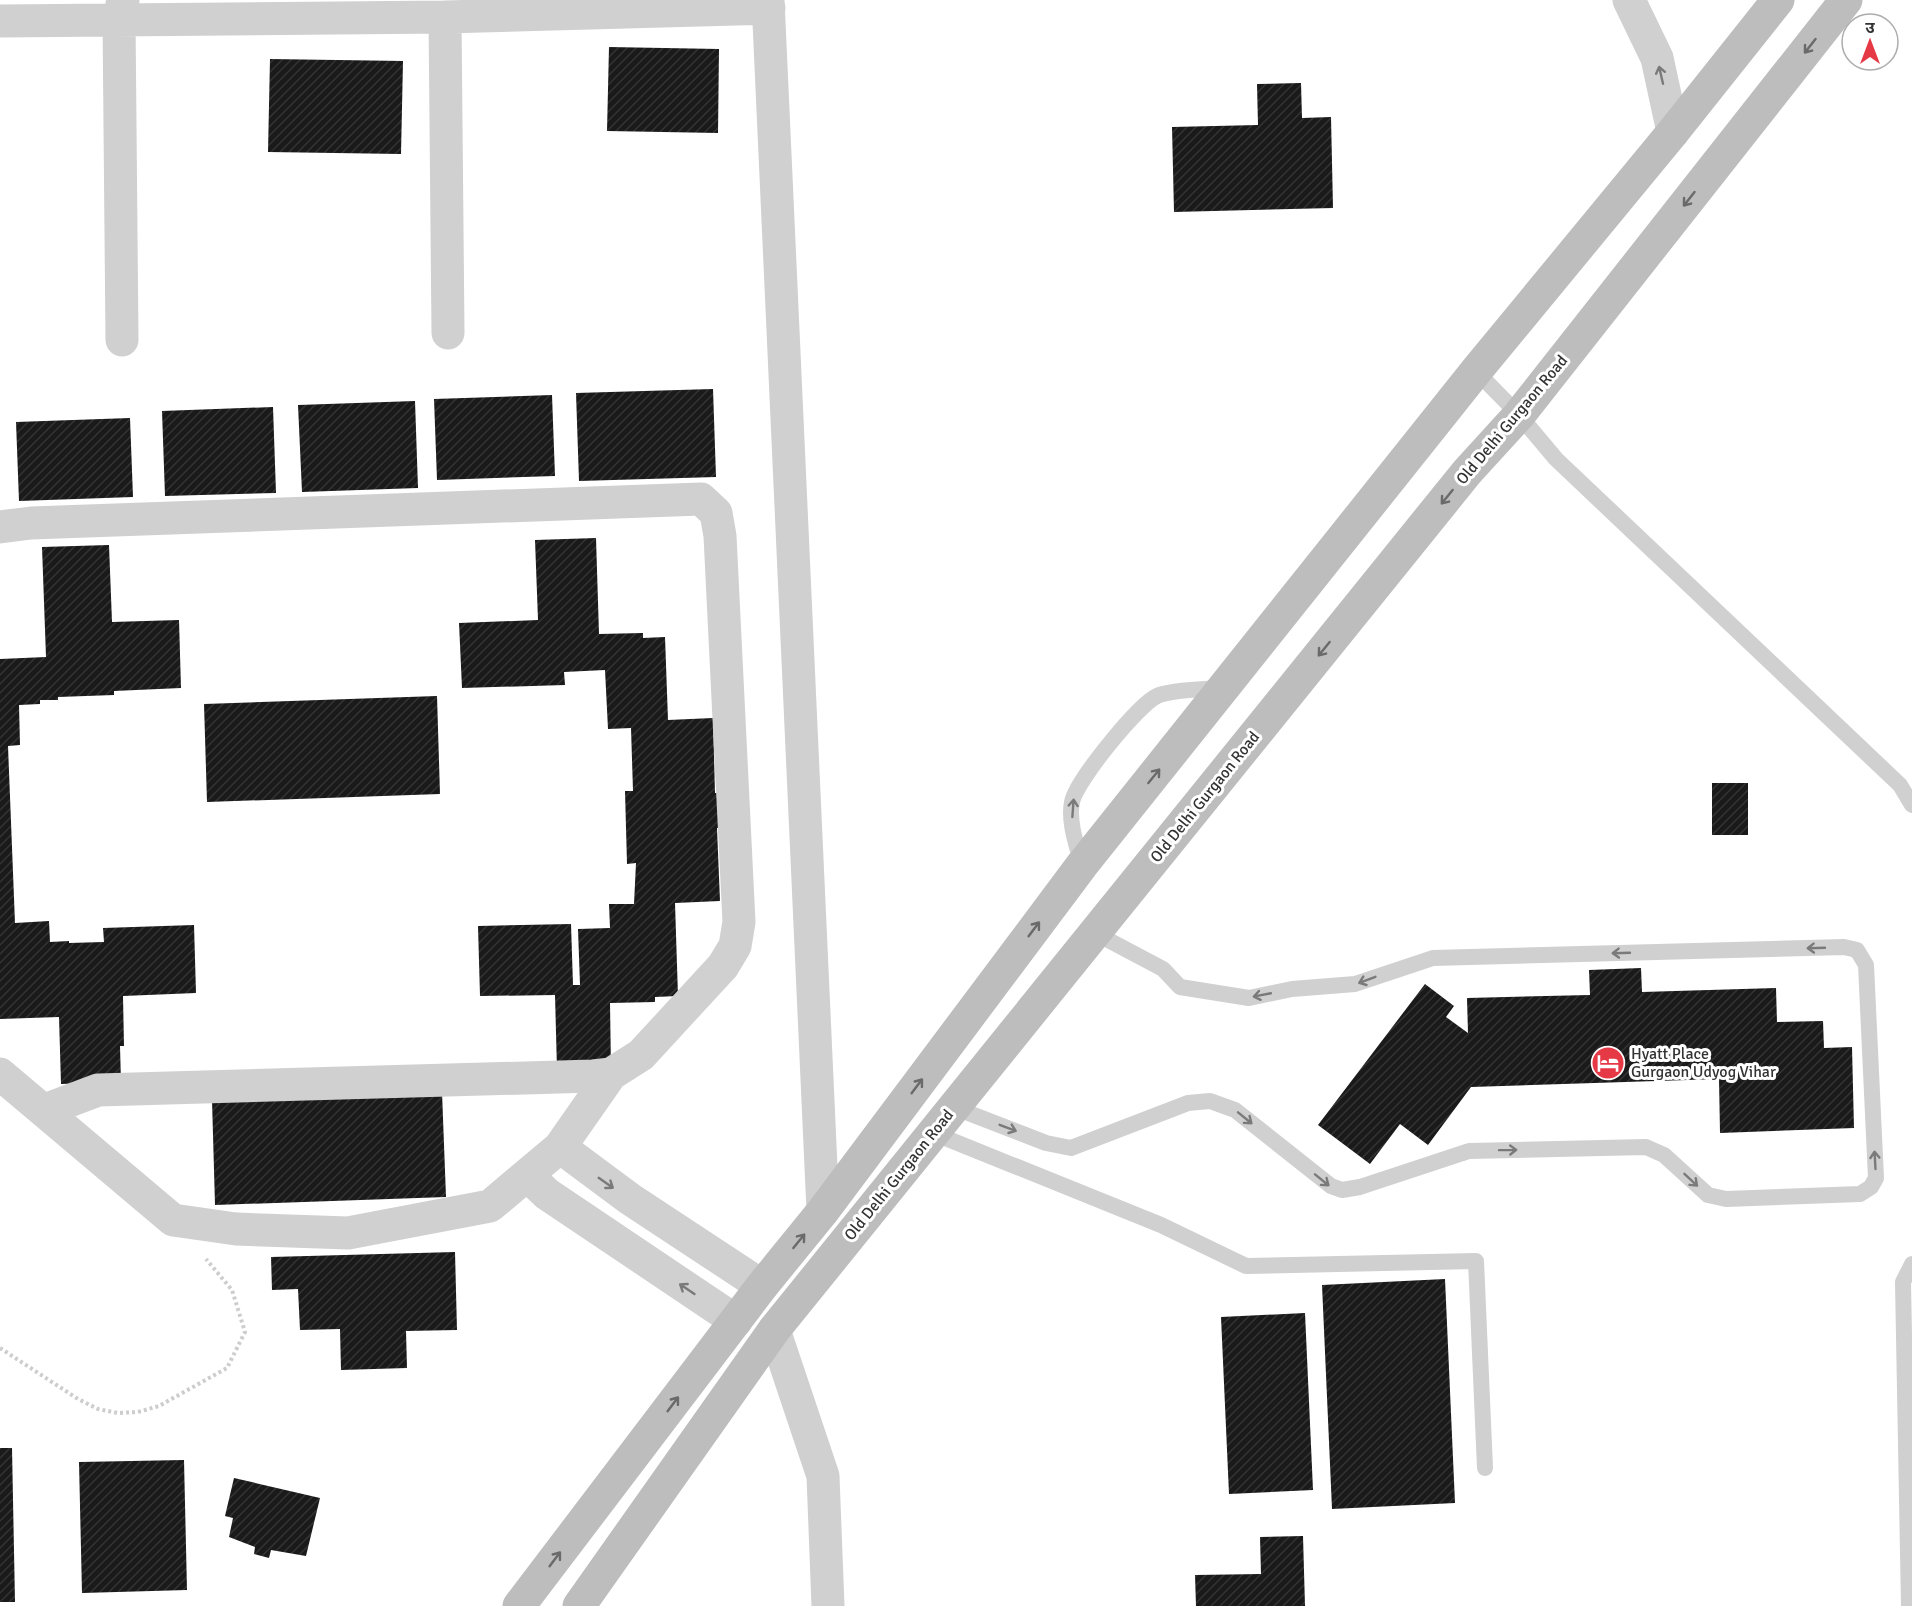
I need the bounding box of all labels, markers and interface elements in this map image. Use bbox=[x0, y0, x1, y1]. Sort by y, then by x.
north arrow bbox=[1840, 12, 1900, 72]
text: उ bbox=[1865, 18, 1875, 38]
one-way arrow bbox=[1803, 38, 1816, 54]
one-way arrow bbox=[1654, 66, 1666, 85]
one-way arrow bbox=[1683, 191, 1696, 207]
street label: Old Delhi Gurgaon Road bbox=[1452, 351, 1572, 489]
one-way arrow bbox=[1440, 489, 1454, 504]
one-way arrow bbox=[1318, 641, 1331, 657]
street label: Old Delhi Gurgaon Road bbox=[1146, 727, 1264, 867]
one-way arrow bbox=[1147, 768, 1160, 784]
one-way arrow bbox=[1068, 799, 1079, 818]
one-way arrow bbox=[1028, 922, 1040, 938]
one-way arrow bbox=[1806, 942, 1826, 953]
one-way arrow bbox=[1611, 947, 1631, 959]
one-way arrow bbox=[1358, 975, 1377, 986]
one-way arrow bbox=[1252, 990, 1272, 1001]
place label: Hyatt Place Gurgaon Udyog Vihar bbox=[1631, 1044, 1776, 1082]
hotel icon: Hyatt Place Gurgaon Udyog Vihar bbox=[1590, 1045, 1626, 1081]
one-way arrow bbox=[911, 1078, 923, 1094]
street label: Old Delhi Gurgaon Road bbox=[840, 1105, 958, 1245]
one-way arrow bbox=[1237, 1111, 1253, 1124]
one-way arrow bbox=[998, 1124, 1017, 1135]
one-way arrow bbox=[1498, 1144, 1518, 1155]
one-way arrow bbox=[1870, 1151, 1881, 1171]
one-way arrow bbox=[1314, 1173, 1330, 1186]
one-way arrow bbox=[1684, 1173, 1699, 1187]
one-way arrow bbox=[597, 1177, 614, 1189]
one-way arrow bbox=[792, 1233, 805, 1249]
one-way arrow bbox=[680, 1283, 696, 1295]
one-way arrow bbox=[666, 1397, 679, 1413]
one-way arrow bbox=[548, 1552, 561, 1568]

